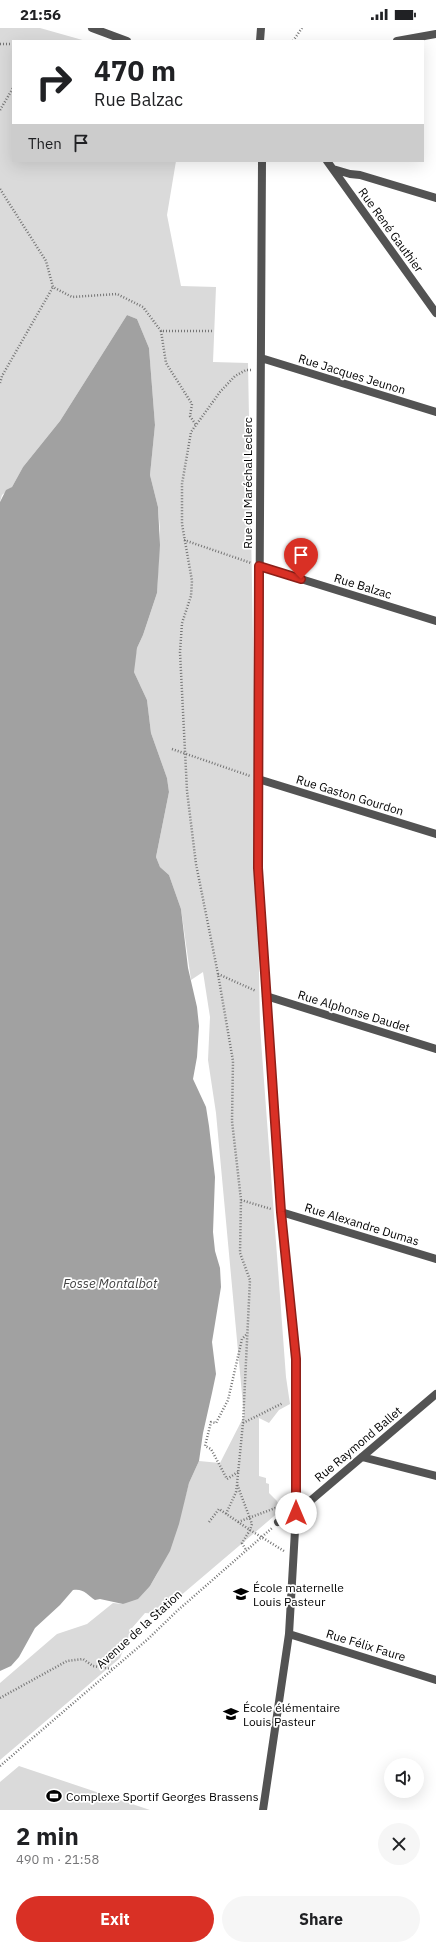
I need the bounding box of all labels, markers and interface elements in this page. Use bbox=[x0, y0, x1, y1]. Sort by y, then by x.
text: 21:56 bbox=[20, 5, 61, 24]
text: 470 m bbox=[94, 52, 176, 89]
icon: right bbox=[28, 56, 80, 108]
text: Rue Balzac bbox=[94, 88, 183, 111]
icon: arrive bbox=[70, 132, 92, 154]
text: Then bbox=[28, 134, 62, 153]
street label: Rue René Gauthier bbox=[355, 185, 427, 276]
street label: Rue Jacques Jeunon bbox=[297, 351, 407, 397]
street label: Rue du Maréchal Leclerc bbox=[240, 417, 255, 549]
pin bbox=[284, 538, 318, 579]
icon: arrive bbox=[290, 544, 312, 566]
street label: Rue Balzac bbox=[332, 570, 394, 602]
street label: Rue Gaston Gourdon bbox=[294, 772, 406, 818]
street label: Rue Alphonse Daudet bbox=[296, 987, 412, 1035]
street label: Rue Alexandre Dumas bbox=[303, 1199, 421, 1249]
water label: Fosse Montalbot bbox=[63, 1275, 158, 1292]
street label: Rue Raymond Ballet bbox=[311, 1403, 405, 1485]
position arrow bbox=[275, 1492, 317, 1534]
place label: École maternelle Louis Pasteur bbox=[253, 1580, 344, 1609]
school or university icon: École maternelle Louis Pasteur bbox=[232, 1585, 250, 1603]
street label: Avenue de la Station bbox=[93, 1587, 185, 1671]
street label: Rue Félix Faure bbox=[324, 1626, 408, 1664]
place label: École élémentaire Louis Pasteur bbox=[243, 1700, 341, 1729]
school or university icon: École élémentaire Louis Pasteur bbox=[222, 1705, 240, 1723]
map controls bbox=[384, 1758, 424, 1798]
button: sound bbox=[384, 1758, 424, 1798]
sports icon: Complexe Sportif Georges Brassens bbox=[45, 1787, 63, 1805]
place label: Complexe Sportif Georges Brassens bbox=[66, 1789, 259, 1804]
text: 2 min bbox=[16, 1820, 79, 1852]
button: close bbox=[378, 1823, 420, 1865]
text: 490 m · 21:58 bbox=[16, 1851, 99, 1868]
button: Exit bbox=[16, 1896, 214, 1942]
button: Share bbox=[222, 1896, 420, 1942]

